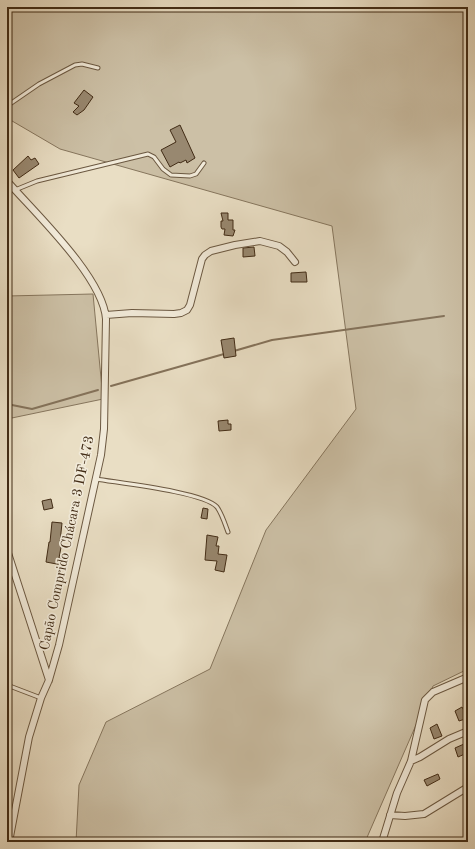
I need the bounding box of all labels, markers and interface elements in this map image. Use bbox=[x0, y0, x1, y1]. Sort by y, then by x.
street label: Capão Comprido Chácara 3 DF-473 bbox=[37, 434, 97, 652]

